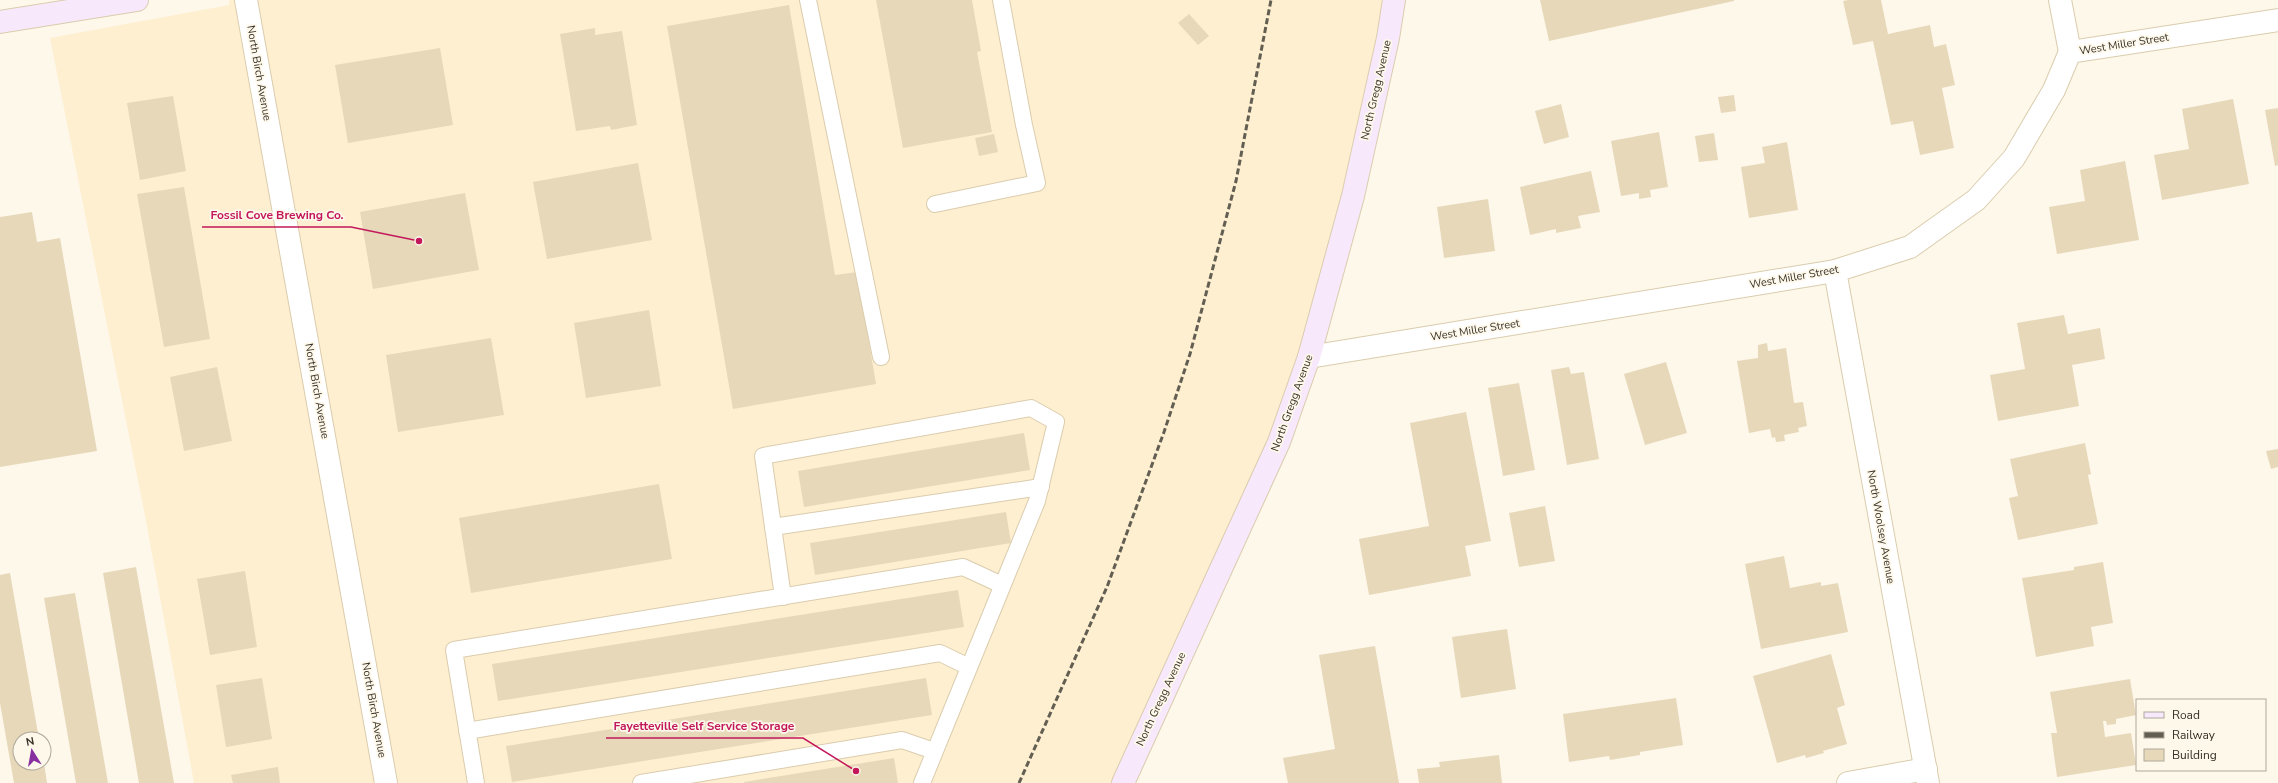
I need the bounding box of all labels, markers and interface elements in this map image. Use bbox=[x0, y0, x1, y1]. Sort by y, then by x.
street label: North Birch Avenue bbox=[243, 24, 275, 122]
street label: West Miller Street bbox=[2078, 30, 2170, 58]
street label: North Gregg Avenue bbox=[1357, 38, 1395, 142]
callout: Fossil Cove Brewing Co. bbox=[202, 203, 351, 227]
text: Fossil Cove Brewing Co. bbox=[210, 207, 344, 223]
street label: West Miller Street bbox=[1748, 262, 1840, 292]
street label: West Miller Street bbox=[1429, 316, 1521, 344]
street label: North Birch Avenue bbox=[301, 342, 333, 440]
street label: North Gregg Avenue bbox=[1267, 352, 1317, 454]
street label: North Woolsey Avenue bbox=[1864, 469, 1898, 585]
street label: North Gregg Avenue bbox=[1133, 649, 1189, 749]
street label: North Birch Avenue bbox=[358, 661, 390, 759]
legend bbox=[2136, 699, 2266, 771]
text: Road bbox=[2172, 707, 2200, 723]
callout: Fayetteville Self Service Storage bbox=[606, 714, 803, 738]
text: Fayetteville Self Service Storage bbox=[614, 718, 795, 734]
text: Railway bbox=[2172, 727, 2216, 743]
north arrow bbox=[12, 731, 52, 771]
text: N bbox=[25, 734, 36, 750]
text: Building bbox=[2172, 747, 2217, 763]

